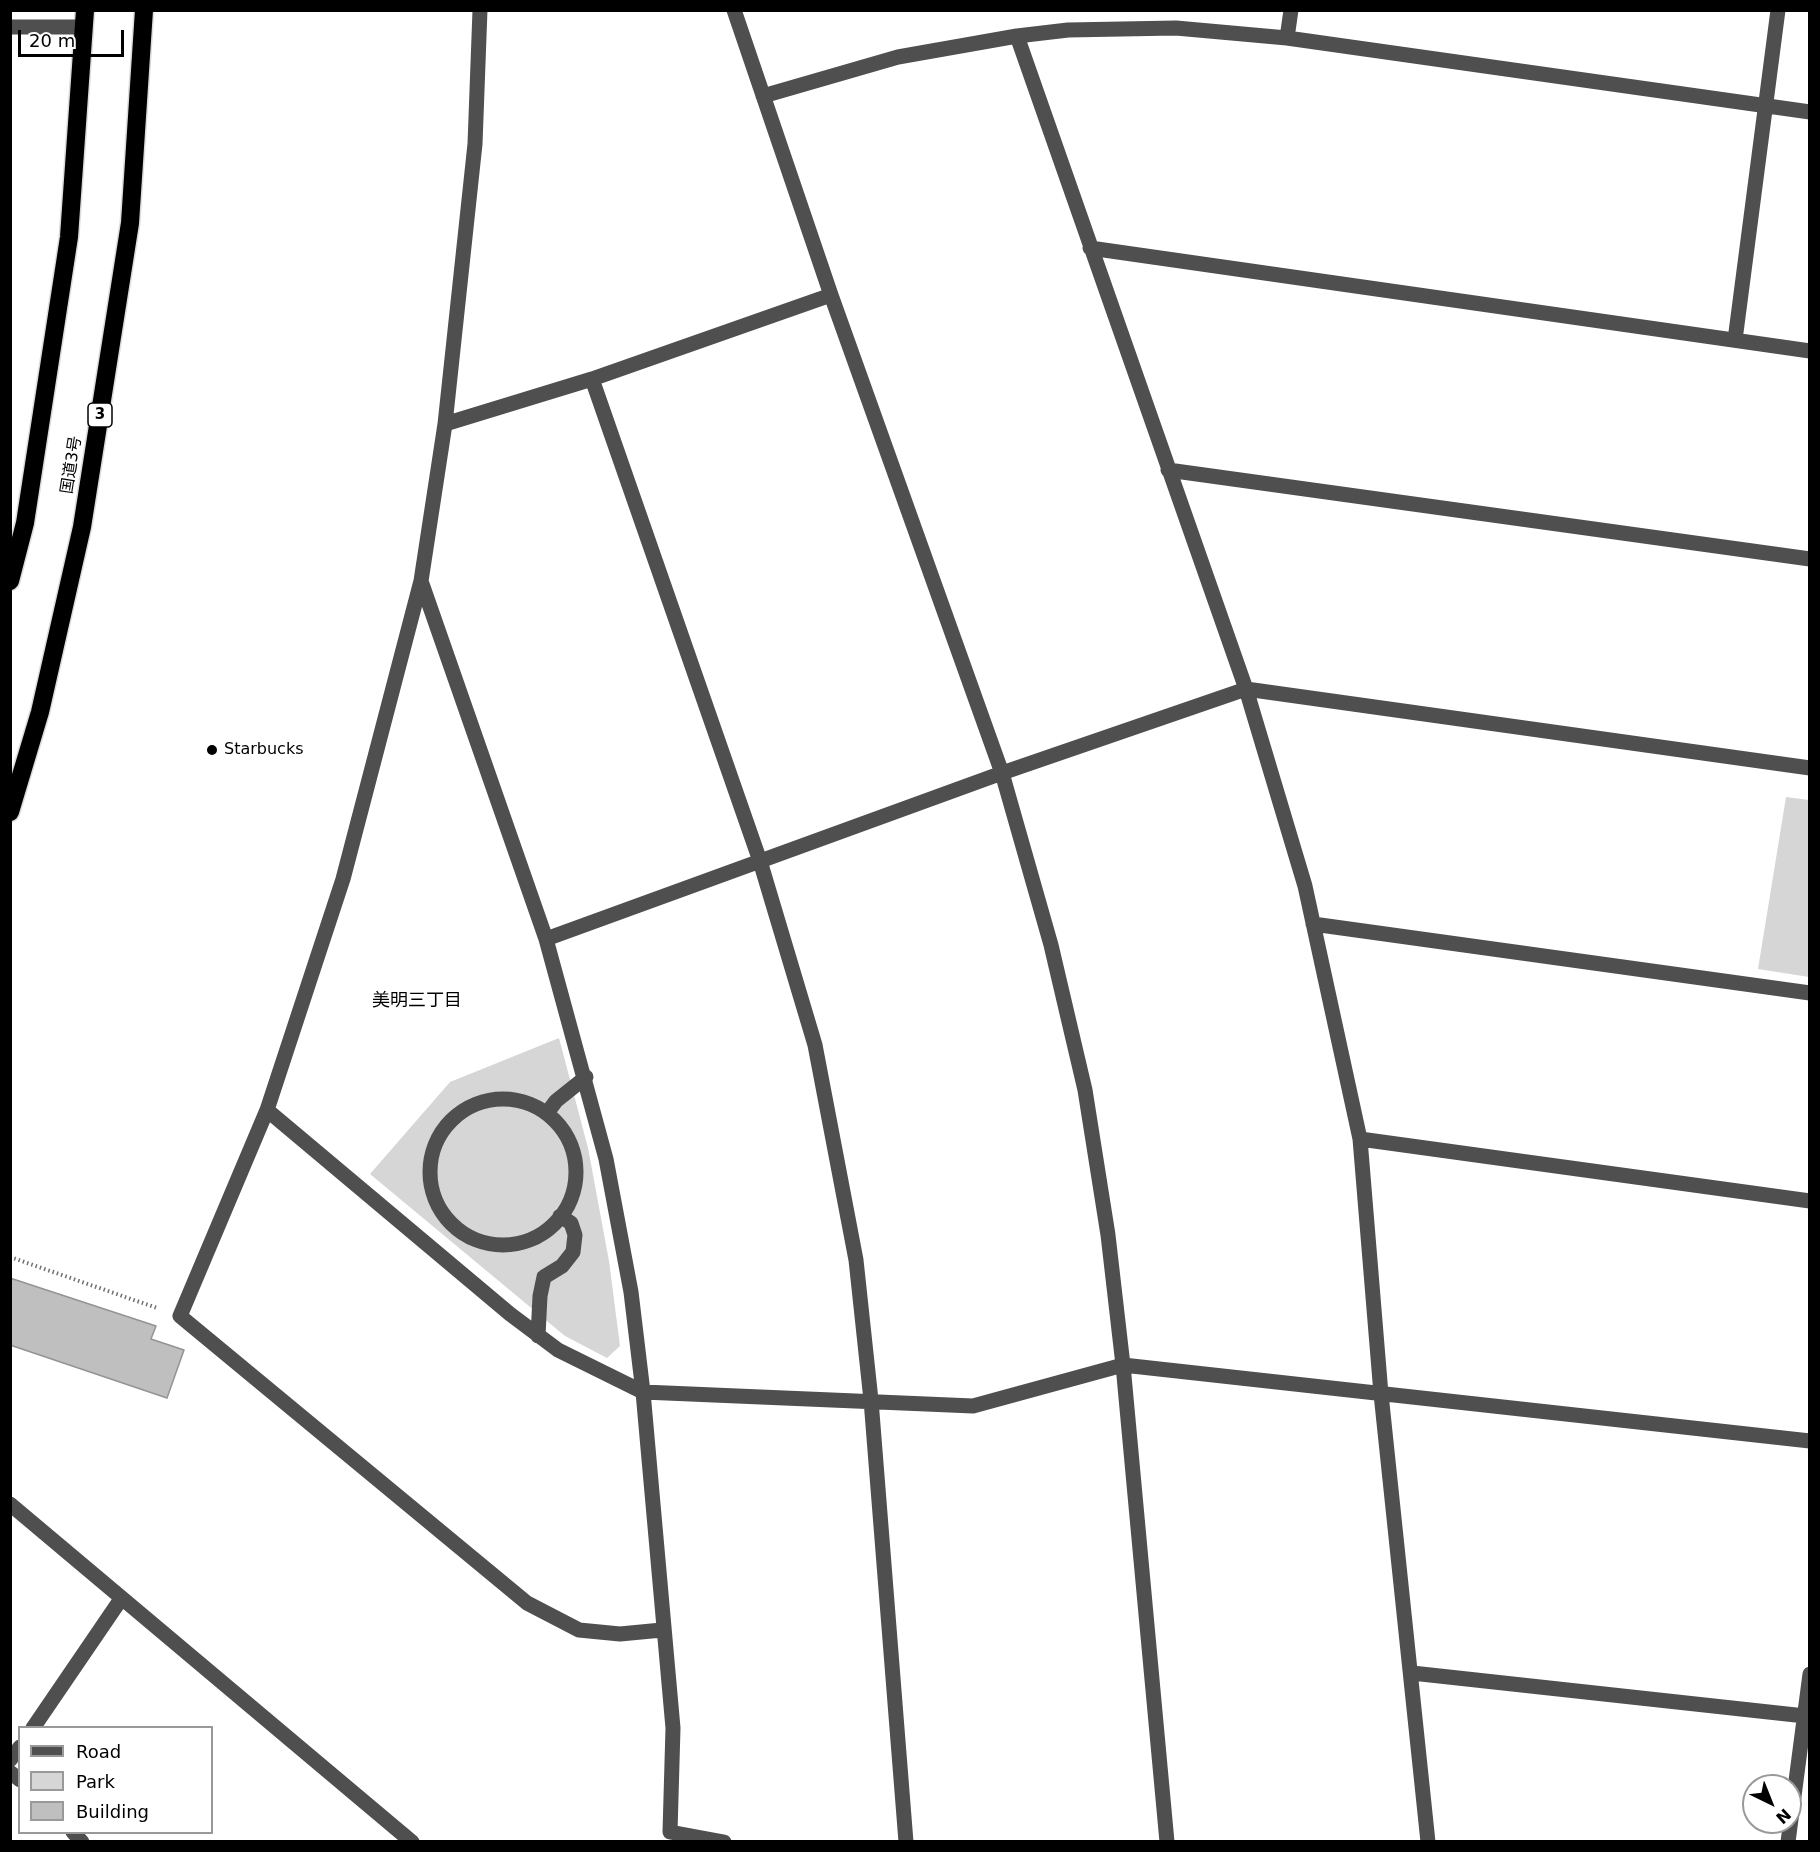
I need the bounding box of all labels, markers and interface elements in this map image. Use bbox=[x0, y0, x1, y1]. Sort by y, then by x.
scale bar bbox=[21, 18, 128, 56]
text: 20 m bbox=[29, 30, 75, 51]
road number: 3 bbox=[88, 403, 112, 427]
street label: 国道3号 bbox=[58, 435, 86, 495]
place label: Starbucks bbox=[224, 740, 304, 760]
marker: Starbucks bbox=[205, 743, 219, 757]
district label: 美明三丁目 bbox=[372, 990, 462, 1012]
legend bbox=[18, 1726, 213, 1834]
text: Road bbox=[76, 1741, 121, 1762]
text: Park bbox=[76, 1771, 115, 1792]
north arrow bbox=[1742, 1774, 1802, 1834]
text: Building bbox=[76, 1801, 149, 1822]
text: N bbox=[1772, 1805, 1795, 1828]

